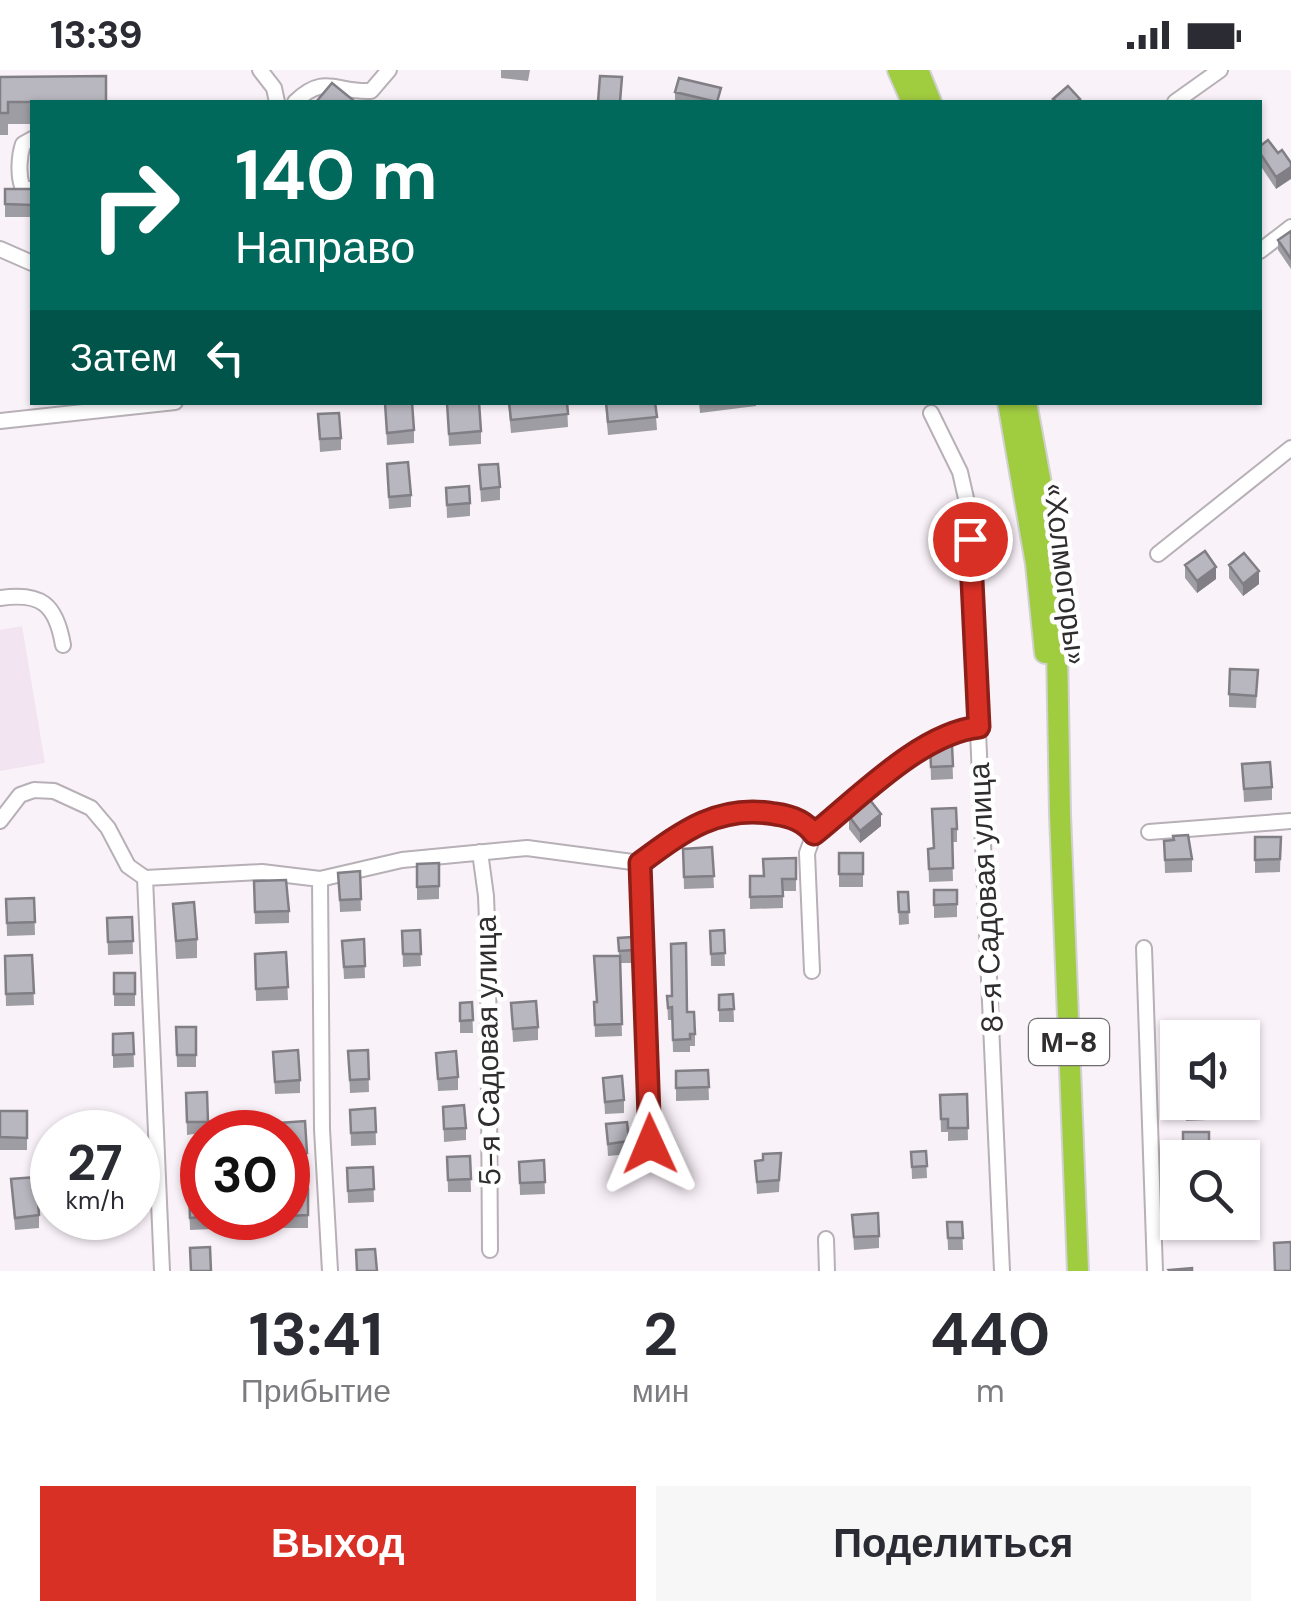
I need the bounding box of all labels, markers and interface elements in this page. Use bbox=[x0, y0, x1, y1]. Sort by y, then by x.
text: 13:39 bbox=[50, 10, 143, 60]
text: 140 m bbox=[235, 130, 438, 221]
icon: right bbox=[70, 140, 200, 270]
text: Направо bbox=[235, 218, 415, 277]
icon: left bbox=[198, 330, 253, 385]
text: Затем bbox=[70, 333, 178, 383]
street label: «Холмогоры» bbox=[1035, 481, 1096, 667]
pin bbox=[928, 497, 1013, 582]
icon: arrive bbox=[943, 512, 998, 567]
street label: 8-я Садовая улица bbox=[959, 762, 1012, 1034]
street label: 5-я Садовая улица bbox=[466, 915, 509, 1187]
road number: М-8 bbox=[1029, 1019, 1109, 1065]
map controls bbox=[1160, 1020, 1260, 1240]
button: sound bbox=[1160, 1020, 1260, 1120]
position arrow bbox=[598, 1092, 702, 1196]
speed limit sign: 30 bbox=[180, 1110, 310, 1240]
text: 27 bbox=[67, 1130, 123, 1196]
button: search bbox=[1160, 1140, 1260, 1240]
text: km/h bbox=[65, 1184, 125, 1217]
text: 13:41 bbox=[249, 1295, 383, 1374]
text: 2 bbox=[643, 1295, 678, 1374]
text: 440 bbox=[930, 1295, 1050, 1374]
text: Прибытие bbox=[241, 1370, 391, 1412]
text: мин bbox=[632, 1370, 689, 1412]
text: m bbox=[976, 1370, 1004, 1412]
button: Выход bbox=[40, 1486, 636, 1601]
button: Поделиться bbox=[656, 1486, 1251, 1601]

